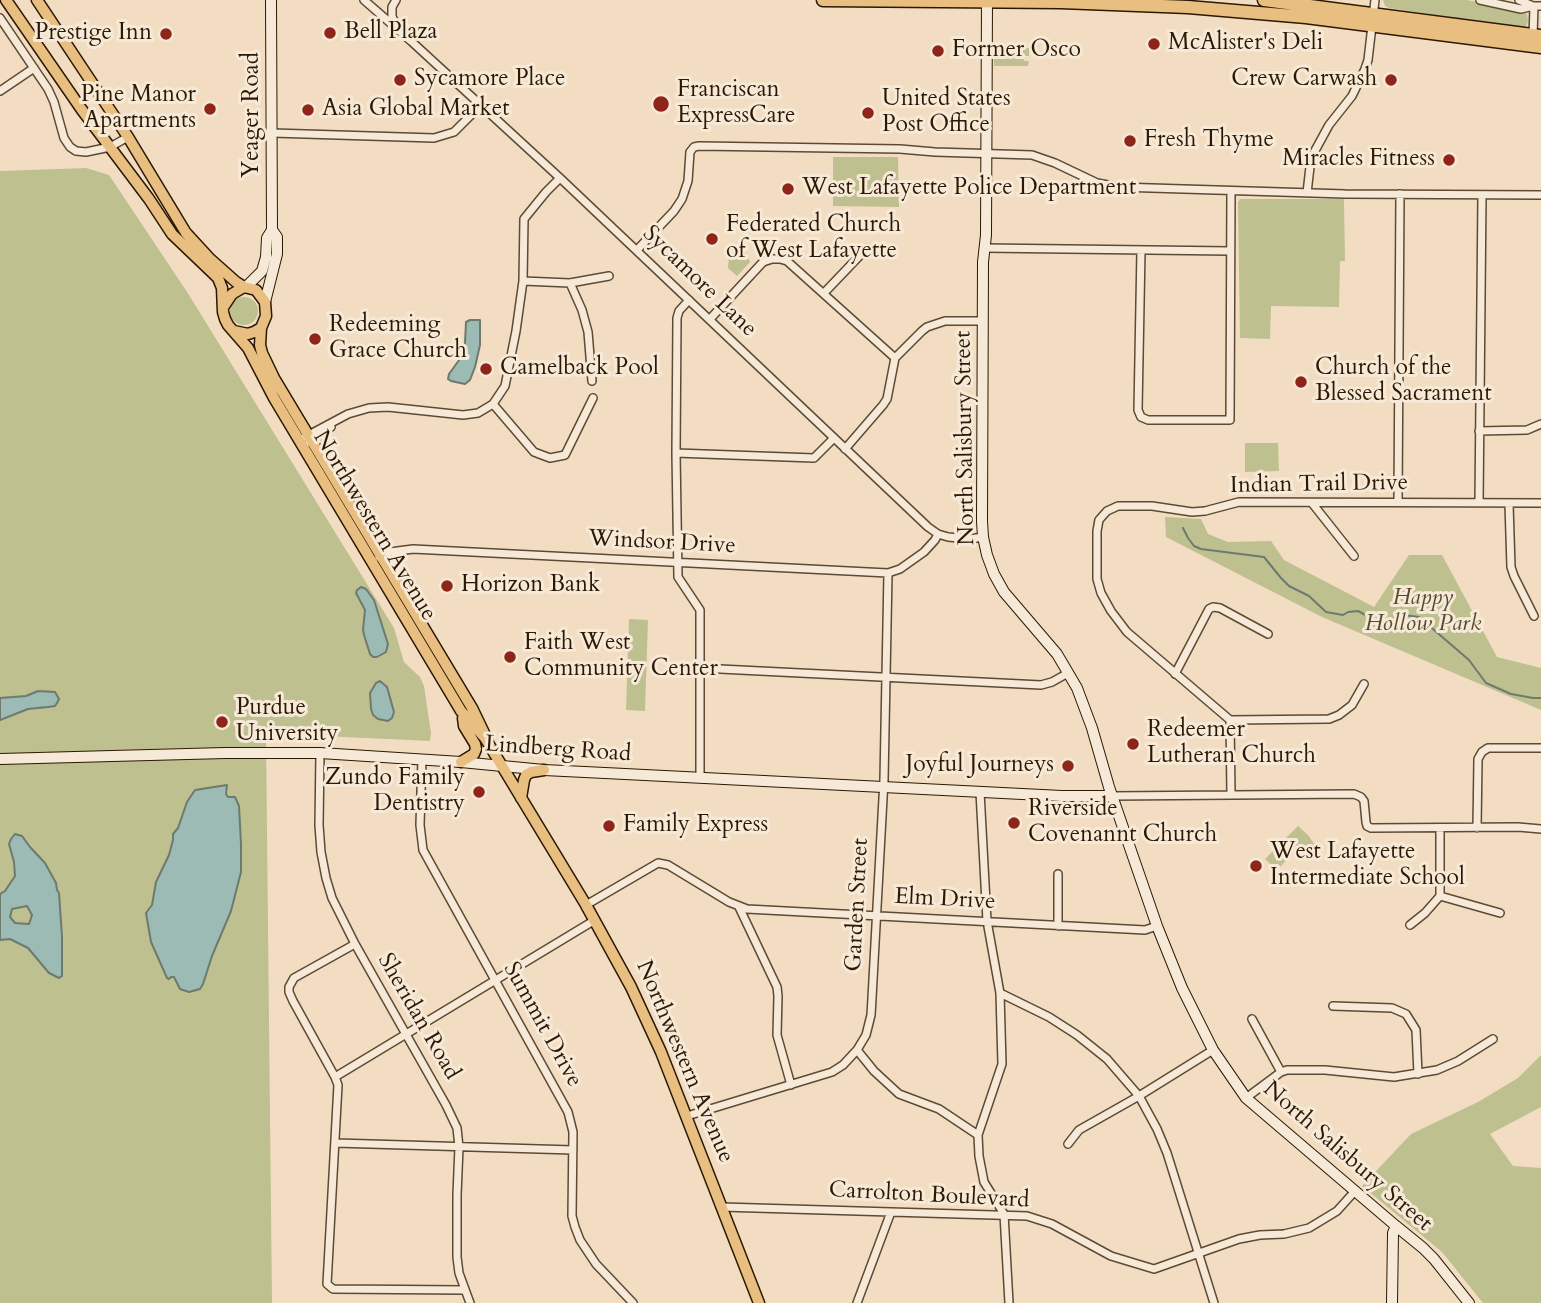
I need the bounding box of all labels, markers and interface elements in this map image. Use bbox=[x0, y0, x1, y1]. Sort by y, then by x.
place label: Bell Plaza bbox=[344, 19, 438, 47]
place label: Prestige Inn bbox=[35, 20, 152, 48]
marker: Bell Plaza bbox=[322, 25, 338, 41]
marker: Prestige Inn bbox=[158, 26, 174, 42]
place label: McAlister's Deli bbox=[1168, 30, 1323, 58]
marker: McAlister's Deli bbox=[1146, 36, 1162, 52]
place label: Former Osco bbox=[952, 37, 1081, 65]
marker: Former Osco bbox=[930, 43, 946, 59]
street label: Yeager Road bbox=[239, 52, 267, 178]
place label: Sycamore Place bbox=[414, 66, 565, 94]
place label: Crew Carwash bbox=[1231, 66, 1377, 94]
marker: Sycamore Place bbox=[392, 72, 408, 88]
marker: Crew Carwash bbox=[1383, 72, 1399, 88]
place label: Franciscan ExpressCare bbox=[677, 77, 795, 131]
place label: Pine Manor Apartments bbox=[81, 82, 196, 136]
place label: United States Post Office bbox=[882, 86, 1011, 140]
marker: Franciscan ExpressCare bbox=[651, 94, 671, 114]
place label: Asia Global Market bbox=[322, 96, 509, 124]
marker: Pine Manor Apartments bbox=[202, 101, 218, 117]
marker: Asia Global Market bbox=[300, 102, 316, 118]
marker: United States Post Office bbox=[860, 105, 876, 121]
place label: Fresh Thyme bbox=[1144, 127, 1274, 155]
marker: Fresh Thyme bbox=[1122, 133, 1138, 149]
place label: Miracles Fitness bbox=[1282, 146, 1435, 174]
marker: Miracles Fitness bbox=[1441, 152, 1457, 168]
place label: West Lafayette Police Department bbox=[802, 175, 1136, 203]
marker: West Lafayette Police Department bbox=[780, 181, 796, 197]
place label: Federated Church of West Lafayette bbox=[726, 212, 901, 266]
street label: Sycamore Lane bbox=[636, 221, 762, 343]
marker: Federated Church of West Lafayette bbox=[704, 231, 720, 247]
place label: Redeeming Grace Church bbox=[329, 312, 467, 366]
street label: North Salisbury Street bbox=[950, 330, 982, 546]
marker: Redeeming Grace Church bbox=[307, 331, 323, 347]
place label: Camelback Pool bbox=[500, 355, 659, 383]
place label: Church of the Blessed Sacrament bbox=[1315, 355, 1492, 409]
marker: Camelback Pool bbox=[478, 361, 494, 377]
marker: Church of the Blessed Sacrament bbox=[1293, 374, 1309, 390]
street label: Northwestern Avenue bbox=[306, 426, 442, 626]
street label: Indian Trail Drive bbox=[1230, 470, 1408, 500]
street label: Windsor Drive bbox=[588, 525, 736, 561]
place label: Horizon Bank bbox=[461, 572, 600, 600]
marker: Horizon Bank bbox=[439, 578, 455, 594]
park label: Happy Hollow Park bbox=[1365, 585, 1481, 639]
place label: Faith West Community Center bbox=[524, 630, 718, 684]
marker: Faith West Community Center bbox=[502, 649, 518, 665]
place label: Purdue University bbox=[236, 695, 338, 749]
marker: Purdue University bbox=[214, 714, 230, 730]
place label: Redeemer Lutheran Church bbox=[1147, 717, 1316, 771]
street label: Lindberg Road bbox=[484, 731, 632, 769]
marker: Redeemer Lutheran Church bbox=[1125, 736, 1141, 752]
place label: Joyful Journeys bbox=[905, 752, 1054, 780]
marker: Joyful Journeys bbox=[1060, 758, 1076, 774]
place label: Zundo Family Dentistry bbox=[325, 765, 465, 819]
marker: Zundo Family Dentistry bbox=[471, 784, 487, 800]
place label: Riverside Covenannt Church bbox=[1028, 796, 1217, 850]
place label: Family Express bbox=[623, 812, 768, 840]
marker: Riverside Covenannt Church bbox=[1006, 815, 1022, 831]
marker: Family Express bbox=[601, 818, 617, 834]
street label: Garden Street bbox=[841, 837, 875, 973]
place label: West Lafayette Intermediate School bbox=[1270, 839, 1465, 893]
marker: West Lafayette Intermediate School bbox=[1248, 858, 1264, 874]
street label: Elm Drive bbox=[894, 884, 996, 916]
street label: Sheridan Road bbox=[371, 949, 465, 1085]
street label: Northwestern Avenue bbox=[629, 957, 739, 1167]
street label: Summit Drive bbox=[496, 958, 588, 1092]
street label: North Salisbury Street bbox=[1257, 1076, 1437, 1238]
street label: Carrolton Boulevard bbox=[828, 1177, 1030, 1215]

